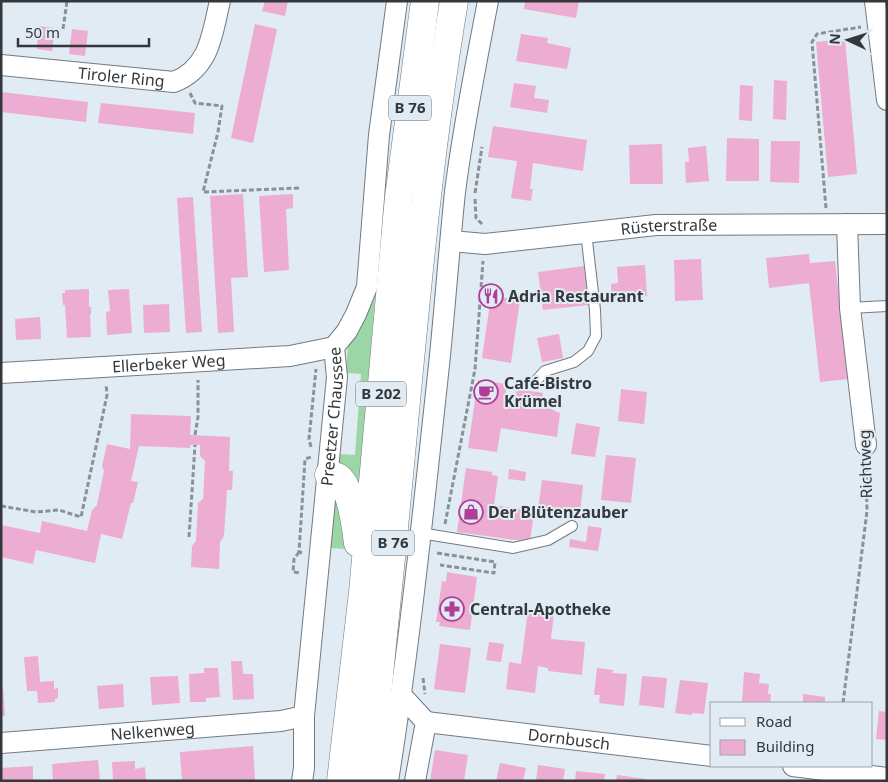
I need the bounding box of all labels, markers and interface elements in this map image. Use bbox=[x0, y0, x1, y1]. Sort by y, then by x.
scale bar bbox=[18, 15, 149, 47]
north arrow bbox=[823, 15, 873, 65]
text: 50 m bbox=[25, 22, 60, 42]
text: N bbox=[825, 33, 844, 45]
street label: Tiroler Ring bbox=[77, 62, 166, 92]
road number: B 76 bbox=[389, 96, 431, 120]
street label: Rüsterstraße bbox=[619, 214, 717, 240]
restaurant icon: Adria Restaurant bbox=[478, 283, 504, 309]
place label: Adria Restaurant bbox=[508, 285, 644, 307]
street label: Preetzer Chaussee bbox=[315, 346, 348, 487]
street label: Ellerbeker Weg bbox=[111, 349, 226, 377]
place label: Café-Bistro Krümel bbox=[504, 372, 592, 412]
cafe icon: Café-Bistro Krümel bbox=[473, 379, 499, 405]
road number: B 202 bbox=[356, 382, 406, 406]
street label: Richtweg bbox=[853, 429, 877, 499]
shop icon: Der Blütenzauber bbox=[458, 499, 484, 525]
place label: Der Blütenzauber bbox=[488, 501, 628, 523]
road number: B 76 bbox=[372, 530, 414, 556]
pharmacy icon: Central-Apotheke bbox=[439, 596, 465, 622]
place label: Central-Apotheke bbox=[470, 598, 611, 620]
legend bbox=[710, 702, 873, 767]
text: Road bbox=[756, 711, 792, 731]
street label: Nelkenweg bbox=[110, 717, 195, 745]
street label: Dornbusch bbox=[527, 723, 611, 755]
text: Building bbox=[756, 736, 814, 756]

